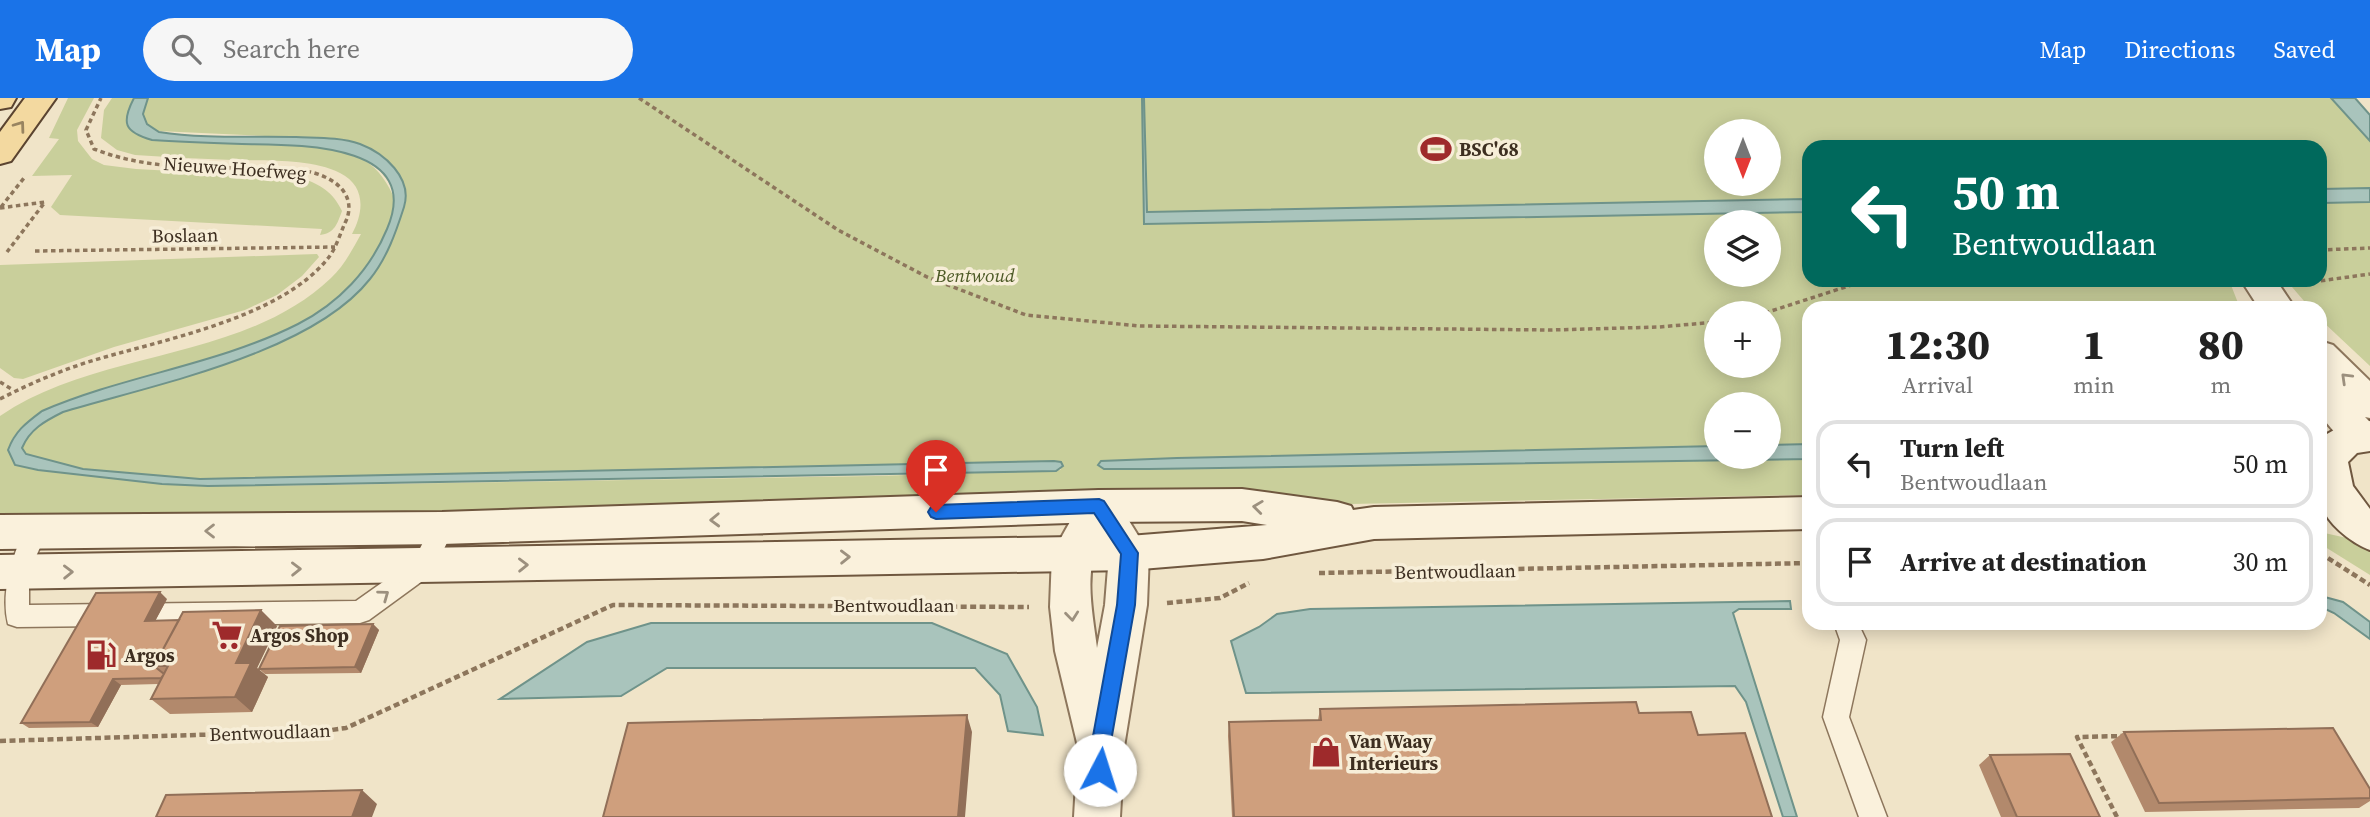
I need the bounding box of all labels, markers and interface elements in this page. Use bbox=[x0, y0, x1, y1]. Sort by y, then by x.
search box bbox=[143, 18, 633, 81]
text: Map bbox=[35, 27, 101, 72]
icon: search bbox=[167, 30, 205, 68]
text: Search here bbox=[223, 31, 360, 67]
text: Map bbox=[2039, 33, 2086, 66]
text: Directions bbox=[2124, 33, 2235, 66]
text: Saved bbox=[2273, 33, 2335, 66]
north arrow bbox=[1704, 119, 1782, 196]
map controls bbox=[1704, 119, 1781, 469]
one-way arrow bbox=[12, 121, 25, 134]
sports icon: BSC'68 bbox=[1419, 132, 1453, 166]
place label: BSC'68 bbox=[1459, 136, 1519, 162]
street label: Nieuwe Hoefweg bbox=[163, 150, 308, 186]
text: 50 m bbox=[1952, 158, 2060, 225]
icon: left bbox=[1837, 168, 1928, 259]
button: layers bbox=[1704, 210, 1781, 287]
street label: Boslaan bbox=[151, 221, 219, 249]
text: Bentwoudlaan bbox=[1952, 222, 2157, 266]
park label: Bentwoud bbox=[934, 262, 1015, 288]
button: + bbox=[1704, 301, 1781, 378]
text: 12:30 bbox=[1885, 315, 1990, 373]
text: 1 bbox=[2082, 315, 2106, 373]
text: 80 bbox=[2198, 315, 2244, 373]
text: Arrival bbox=[1902, 369, 1973, 401]
text: min bbox=[2073, 369, 2115, 401]
text: m bbox=[2210, 369, 2231, 401]
one-way arrow bbox=[2341, 374, 2354, 387]
button: − bbox=[1704, 392, 1781, 469]
text: Turn left bbox=[1900, 430, 2004, 466]
pin bbox=[906, 440, 966, 512]
icon: left bbox=[1841, 445, 1879, 483]
text: 50 m bbox=[2233, 446, 2288, 482]
icon: arrive bbox=[917, 451, 955, 489]
text: Bentwoudlaan bbox=[1900, 466, 2047, 498]
one-way arrow bbox=[1252, 500, 1264, 515]
one-way arrow bbox=[709, 512, 720, 527]
one-way arrow bbox=[205, 523, 215, 539]
icon: arrive bbox=[1841, 543, 1879, 581]
text: Arrive at destination bbox=[1900, 544, 2147, 580]
text: 30 m bbox=[2233, 544, 2288, 580]
one-way arrow bbox=[840, 549, 850, 565]
one-way arrow bbox=[518, 557, 529, 572]
street label: Bentwoudlaan bbox=[1394, 557, 1516, 585]
one-way arrow bbox=[290, 561, 301, 576]
one-way arrow bbox=[63, 564, 74, 579]
one-way arrow bbox=[376, 591, 389, 603]
street label: Bentwoudlaan bbox=[833, 592, 955, 618]
one-way arrow bbox=[1064, 611, 1079, 622]
supermarket icon: Argos Shop bbox=[210, 618, 244, 652]
place label: Argos Shop bbox=[250, 622, 349, 648]
fuel station icon: Argos bbox=[84, 638, 118, 672]
place label: Argos bbox=[124, 642, 175, 668]
street label: Bentwoudlaan bbox=[209, 717, 331, 747]
place label: Van Waay Interieurs bbox=[1349, 728, 1439, 776]
position arrow bbox=[1063, 733, 1137, 807]
shop icon: Van Waay Interieurs bbox=[1309, 735, 1343, 769]

